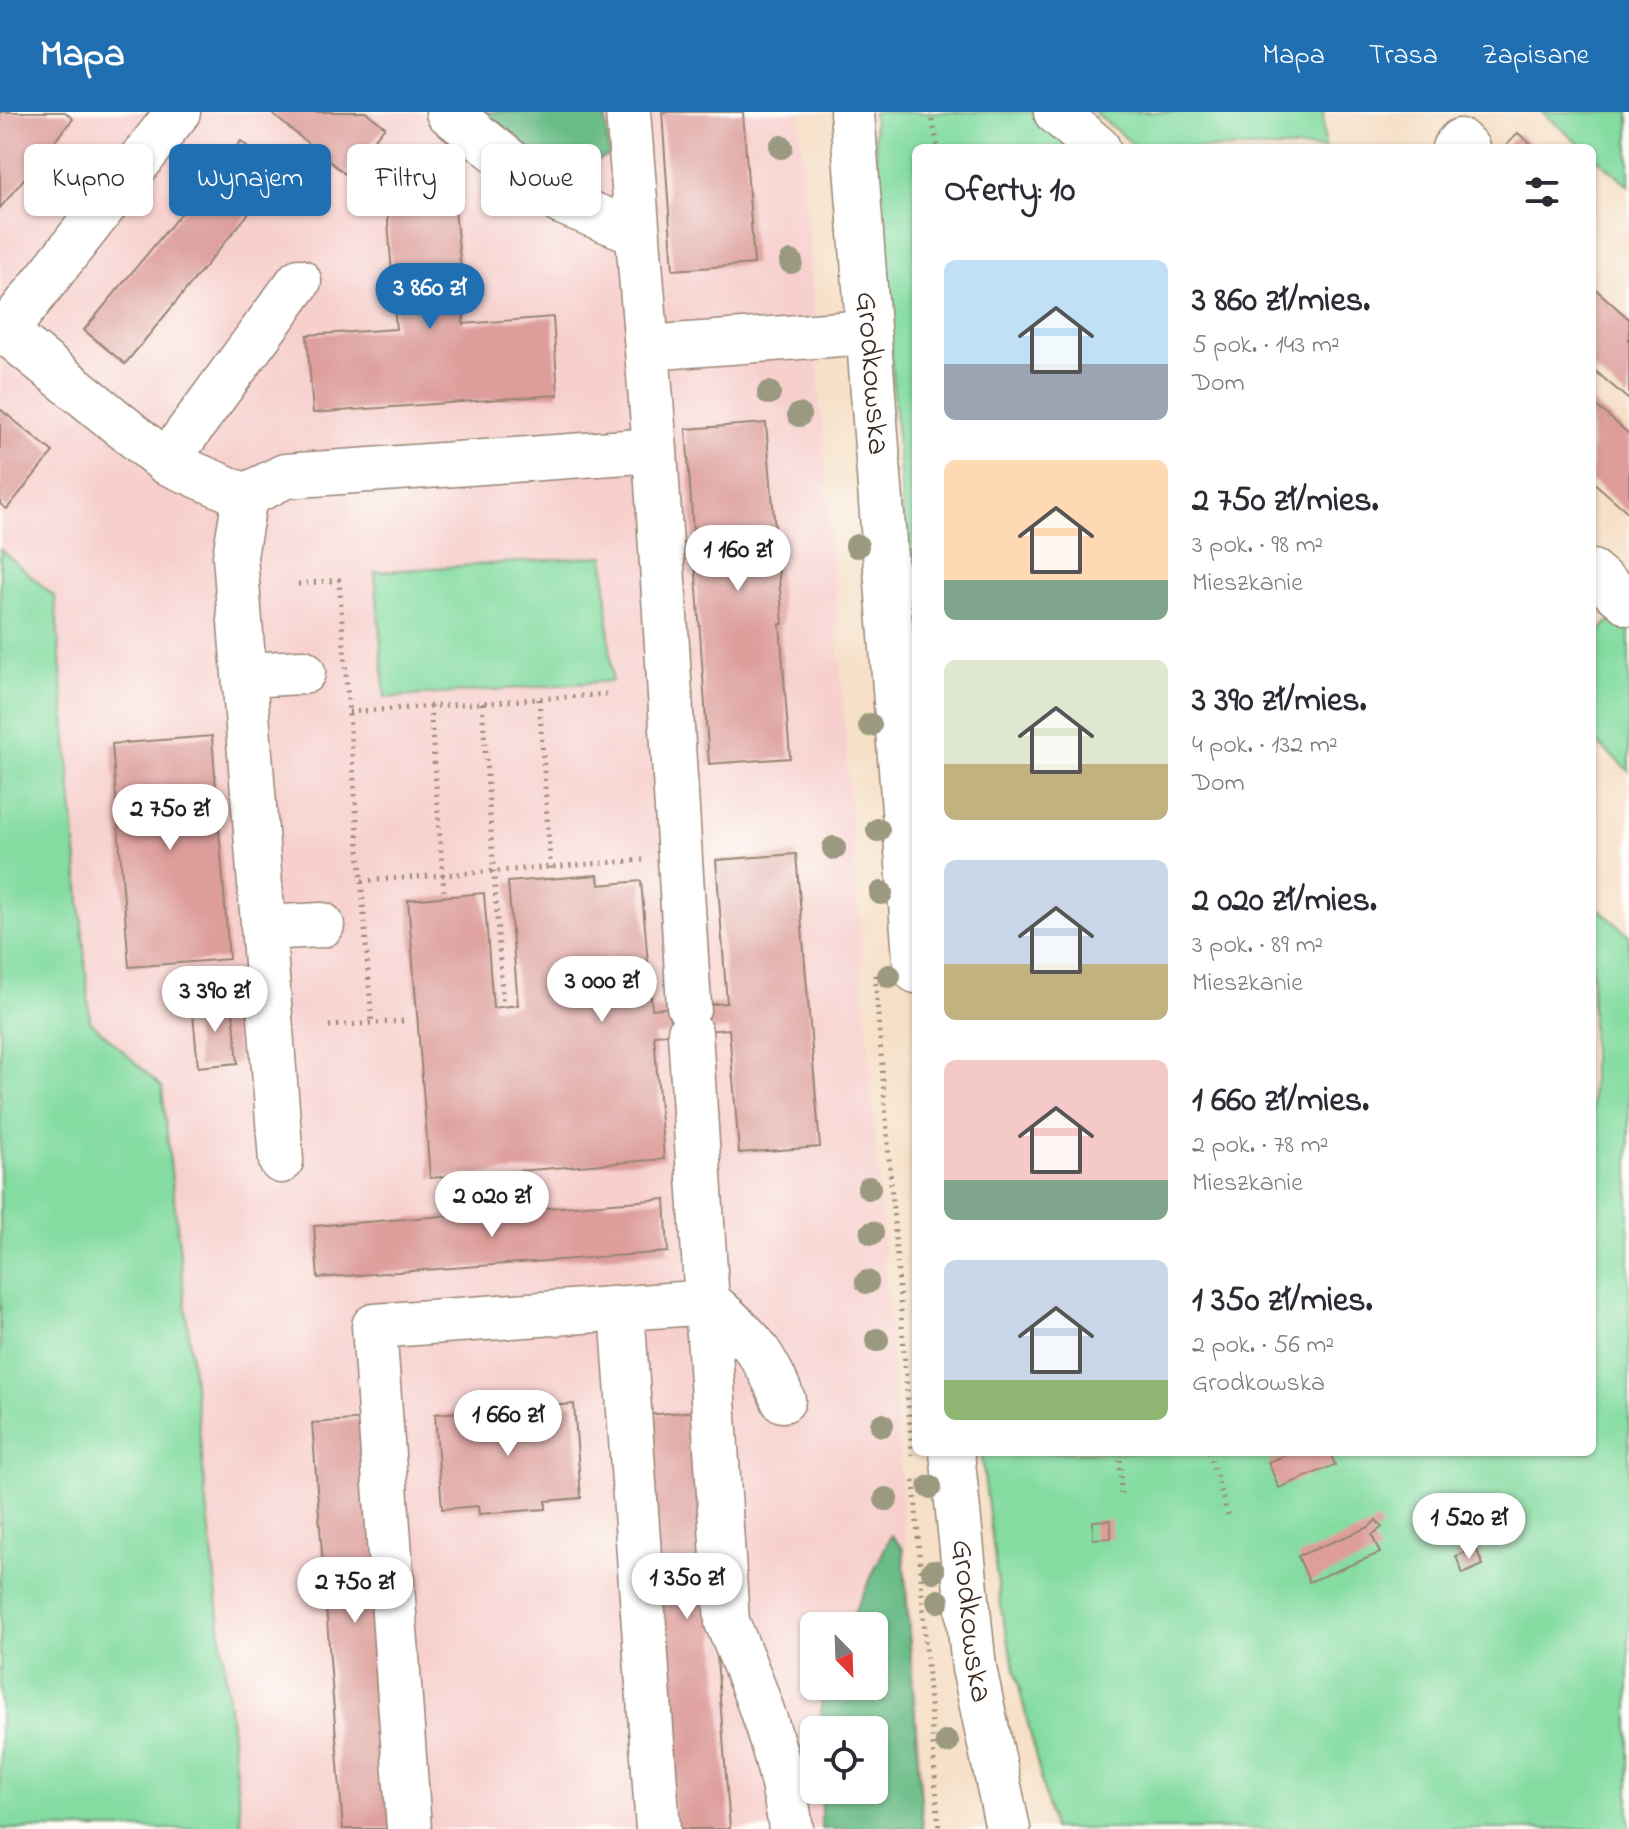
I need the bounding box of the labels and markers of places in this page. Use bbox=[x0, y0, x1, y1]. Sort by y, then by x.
pin: 3 860 zł bbox=[347, 263, 513, 331]
pin: 1 160 zł bbox=[655, 525, 821, 593]
pin: 2 750 zł bbox=[87, 784, 253, 852]
pin: 3 000 zł bbox=[519, 956, 685, 1024]
pin: 3 390 zł bbox=[132, 966, 298, 1034]
pin: 2 020 zł bbox=[409, 1171, 575, 1239]
pin: 1 660 zł bbox=[425, 1390, 591, 1458]
pin: 1 520 zł bbox=[1386, 1493, 1552, 1561]
pin: 1 350 zł bbox=[604, 1553, 770, 1621]
pin: 2 750 zł bbox=[272, 1557, 438, 1625]

